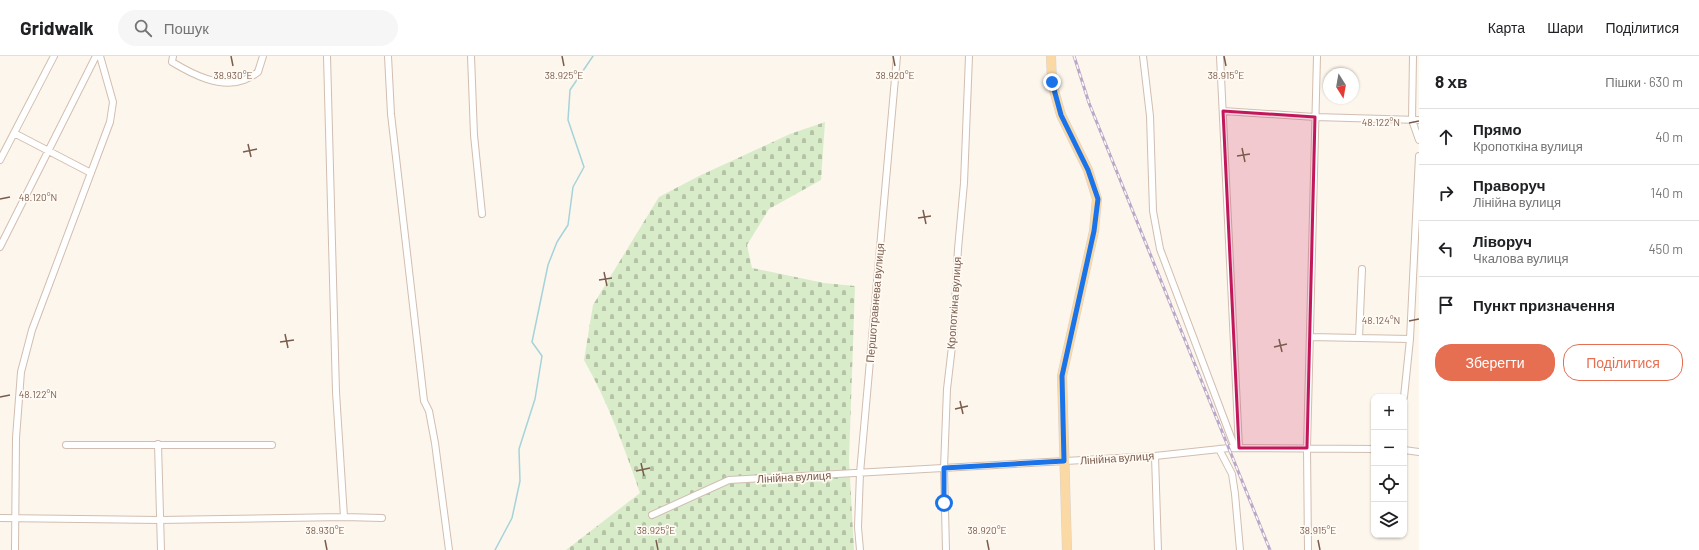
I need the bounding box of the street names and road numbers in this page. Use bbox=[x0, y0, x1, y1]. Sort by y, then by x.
street label: Першотравнева вулиця bbox=[863, 243, 886, 363]
street label: Кропоткіна вулиця bbox=[944, 256, 963, 350]
street label: Лінійна вулиця bbox=[1079, 448, 1155, 467]
street label: Лінійна вулиця bbox=[756, 468, 832, 485]

